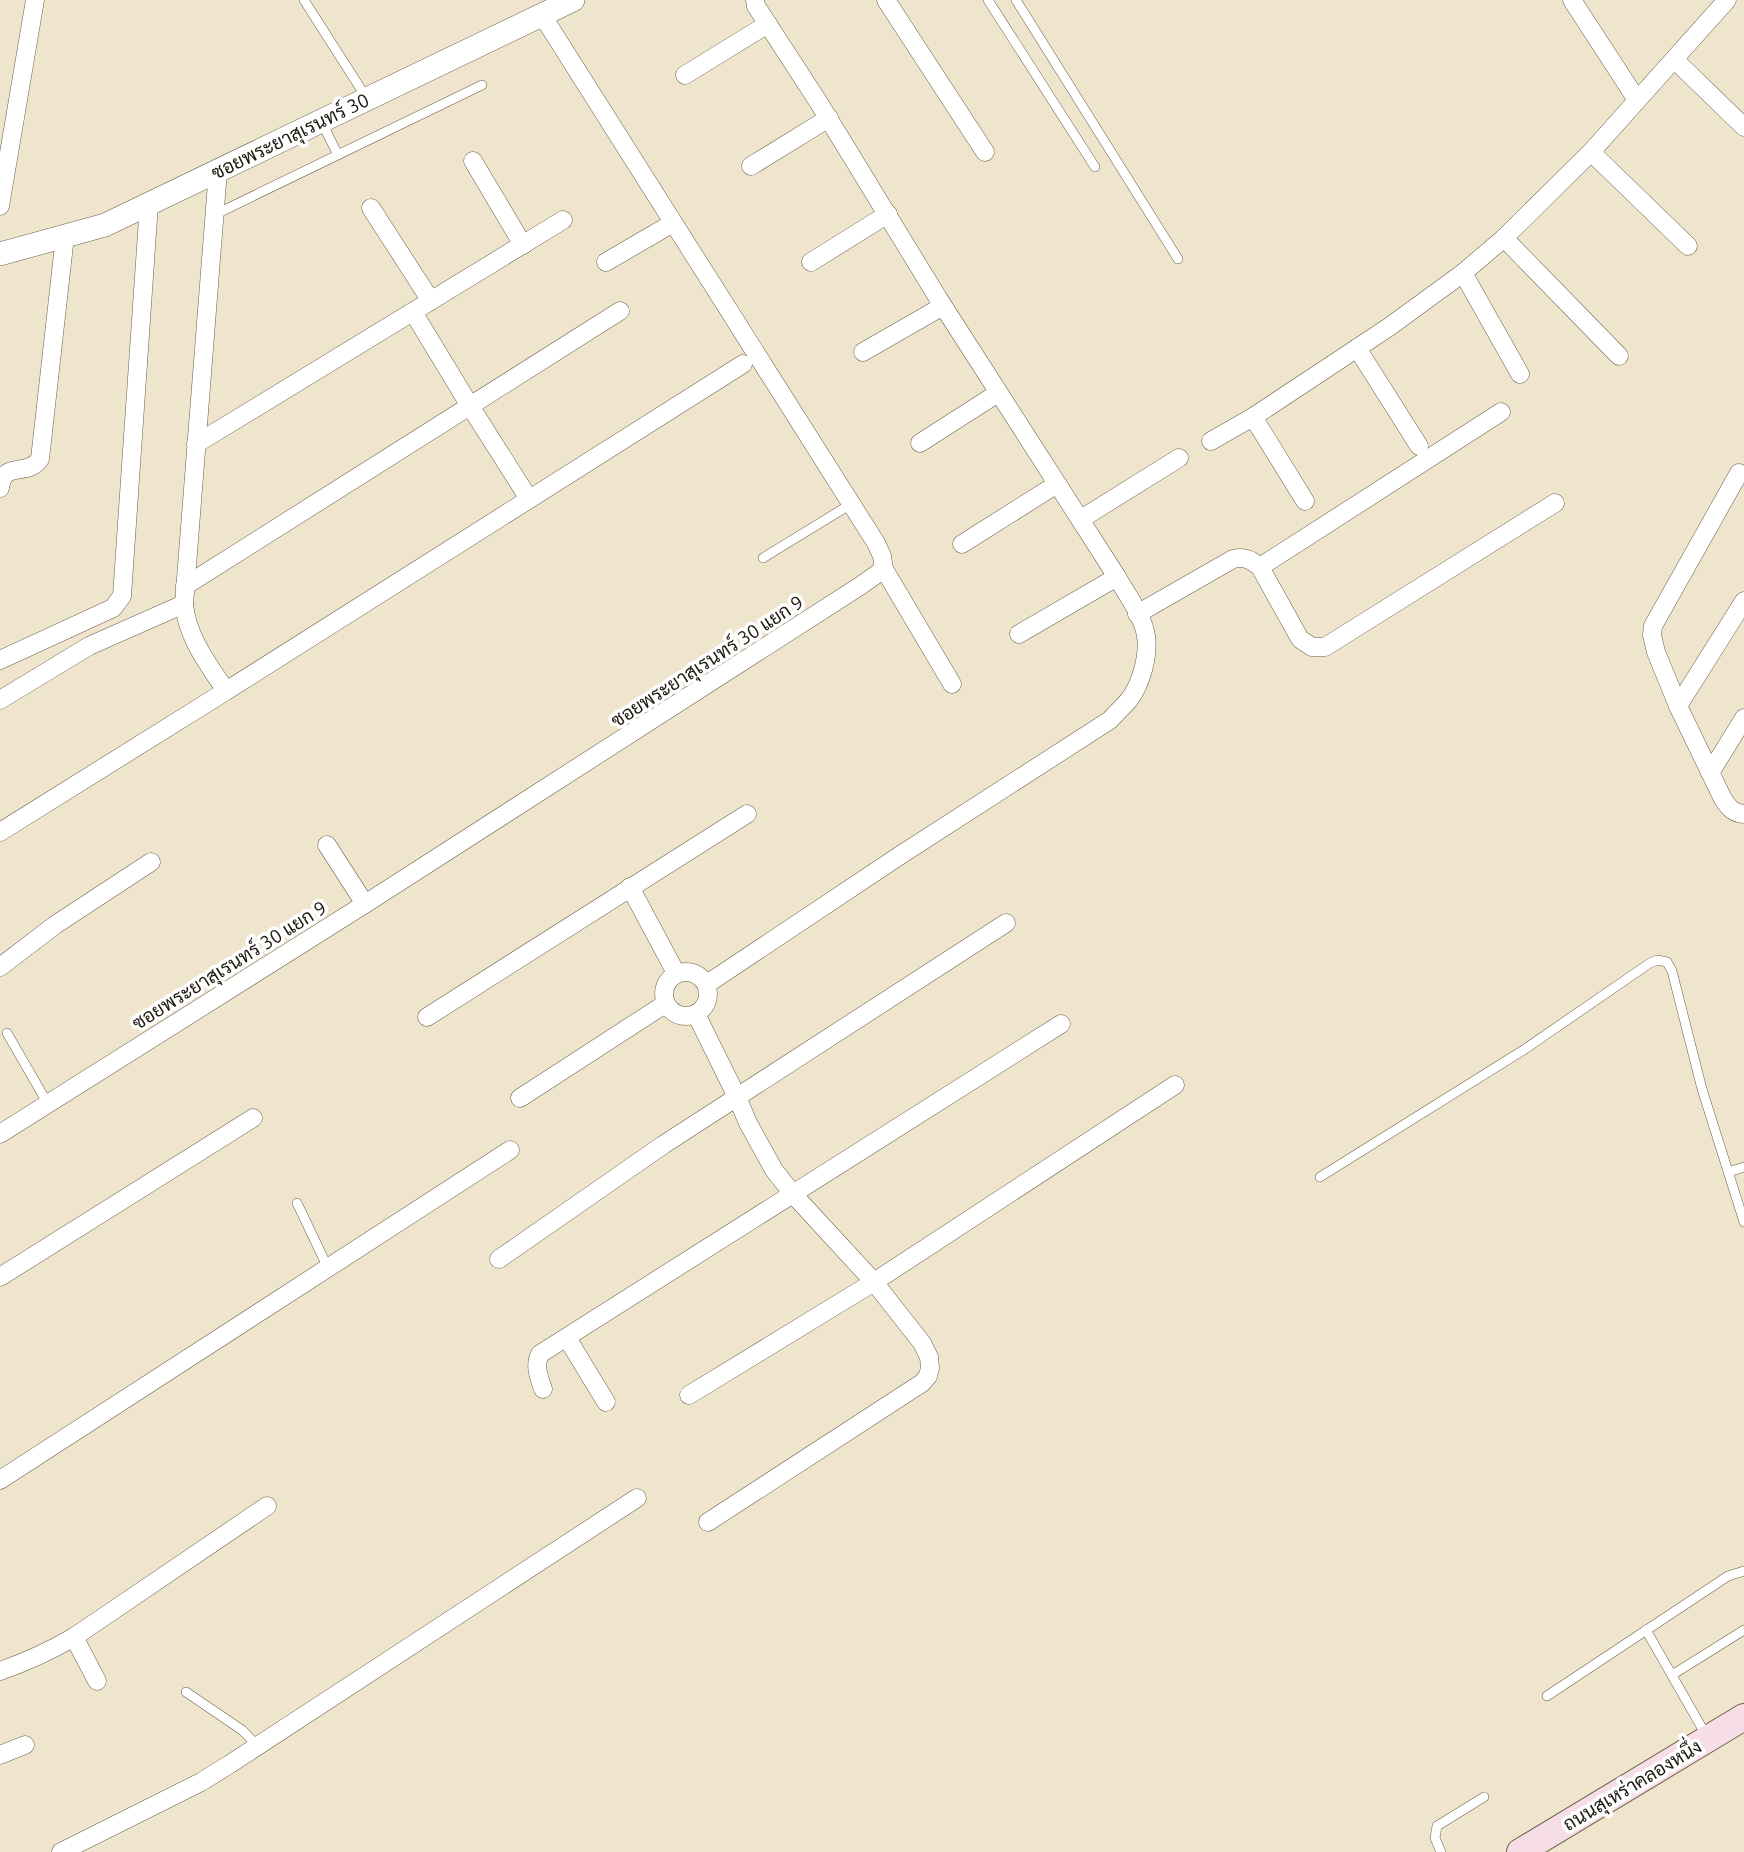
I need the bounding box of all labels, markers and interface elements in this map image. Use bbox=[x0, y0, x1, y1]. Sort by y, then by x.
street label: ซอยพระยาสุเรนทร์ 30 bbox=[207, 87, 373, 185]
street label: ซอยพระยาสุเรนทร์ 30 แยก 9 bbox=[606, 590, 808, 733]
street label: ซอยพระยาสุเรนทร์ 30 แยก 9 bbox=[127, 895, 331, 1036]
street label: ถนนสุเหร่าคลองหนึ่ง bbox=[1556, 1730, 1706, 1837]

